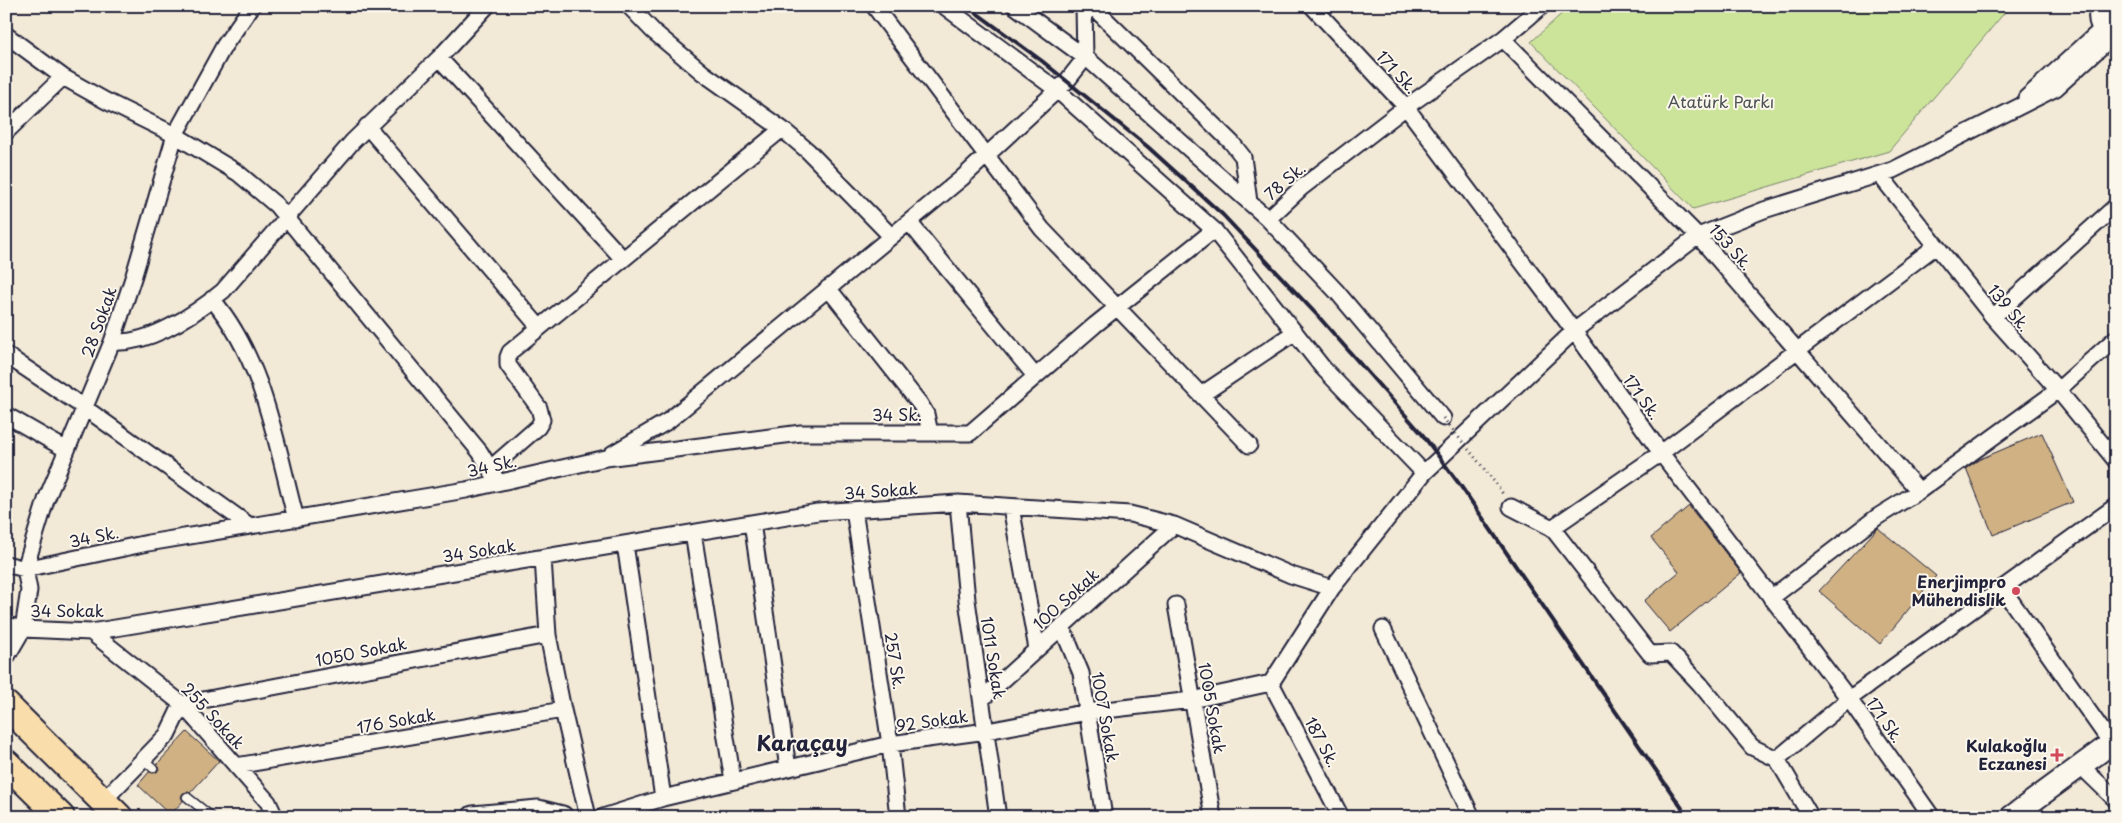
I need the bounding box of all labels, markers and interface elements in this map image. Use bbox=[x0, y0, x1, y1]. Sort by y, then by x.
street label: 171 Sk. bbox=[1372, 44, 1424, 98]
park label: Atatürk Parkı bbox=[1668, 89, 1774, 113]
street label: 78 Sk. bbox=[1258, 156, 1310, 205]
street label: 153 Sk. bbox=[1704, 218, 1759, 275]
street label: 139 Sk. bbox=[1983, 278, 2037, 336]
street label: 28 Sokak bbox=[74, 283, 122, 360]
street label: 171 Sk. bbox=[1618, 369, 1668, 424]
street label: 34 Sk. bbox=[872, 402, 922, 426]
street label: 34 Sk. bbox=[465, 448, 519, 482]
street label: 34 Sokak bbox=[843, 475, 919, 505]
street label: 34 Sk. bbox=[67, 519, 121, 553]
street label: 34 Sokak bbox=[440, 532, 517, 568]
street label: 100 Sokak bbox=[1027, 562, 1104, 635]
place label: Enerjimpro Mühendislik bbox=[1911, 569, 2006, 611]
marker: Enerjimpro Mühendislik bbox=[2010, 585, 2022, 597]
street label: 34 Sokak bbox=[30, 598, 104, 622]
street label: 1011 Sokak bbox=[976, 615, 1012, 701]
street label: 1050 Sokak bbox=[313, 630, 409, 672]
street label: 257 Sk. bbox=[880, 630, 912, 691]
street label: 1005 Sokak bbox=[1193, 660, 1233, 755]
street label: 1007 Sokak bbox=[1086, 670, 1126, 764]
street label: 255 Sokak bbox=[177, 677, 251, 754]
street label: 171 Sk. bbox=[1861, 692, 1910, 747]
street label: 176 Sokak bbox=[355, 701, 437, 739]
street label: 92 Sokak bbox=[894, 703, 969, 737]
street label: 187 Sk. bbox=[1300, 712, 1346, 771]
district label: Karaçay bbox=[756, 726, 848, 758]
place label: Kulakoğlu Eczanesi bbox=[1966, 733, 2047, 775]
marker: Kulakoğlu Eczanesi bbox=[2051, 749, 2063, 761]

